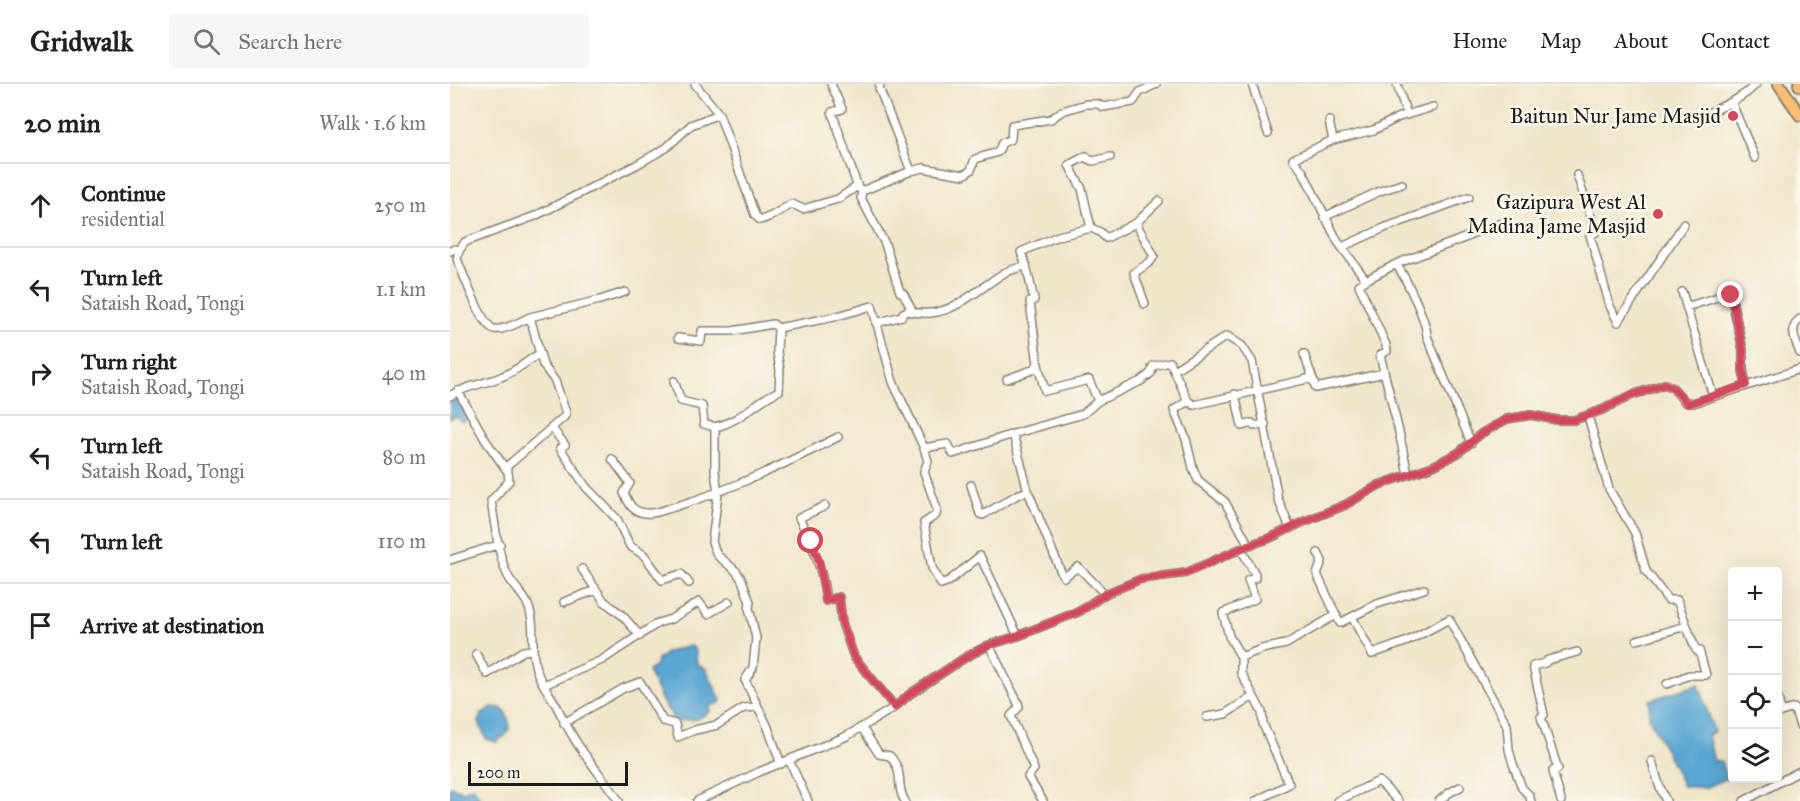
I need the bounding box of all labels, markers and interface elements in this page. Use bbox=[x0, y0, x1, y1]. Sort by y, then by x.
search box bbox=[169, 14, 589, 68]
text: Gridwalk bbox=[30, 24, 133, 59]
icon: search bbox=[190, 25, 223, 58]
text: Search here bbox=[238, 28, 342, 55]
text: Home bbox=[1452, 28, 1507, 54]
text: Map bbox=[1540, 28, 1581, 54]
text: About bbox=[1614, 28, 1668, 54]
text: Contact bbox=[1701, 28, 1770, 54]
place label: Baitun Nur Jame Masjid bbox=[1510, 103, 1721, 129]
text: 20 min bbox=[24, 107, 101, 139]
marker: Baitun Nur Jame Masjid bbox=[1726, 109, 1740, 123]
text: Walk · 1.6 km bbox=[319, 111, 426, 135]
text: Continue bbox=[81, 180, 166, 207]
icon: ahead bbox=[24, 189, 57, 222]
place label: Gazipura West Al Madina Jame Masjid bbox=[1467, 189, 1646, 239]
text: 250 m bbox=[374, 193, 426, 217]
text: residential bbox=[81, 207, 165, 231]
marker: Gazipura West Al Madina Jame Masjid bbox=[1651, 207, 1665, 221]
text: Turn left bbox=[81, 264, 163, 291]
icon: left bbox=[24, 273, 57, 306]
text: 1.1 km bbox=[376, 277, 426, 301]
route end bbox=[1717, 281, 1743, 307]
text: Sataish Road, Tongi bbox=[81, 291, 245, 315]
text: Turn right bbox=[81, 348, 177, 375]
icon: right bbox=[24, 357, 57, 390]
text: 40 m bbox=[382, 361, 426, 385]
text: Sataish Road, Tongi bbox=[81, 375, 245, 399]
text: Turn left bbox=[81, 432, 163, 459]
icon: left bbox=[24, 441, 57, 474]
text: 80 m bbox=[383, 445, 426, 469]
text: Sataish Road, Tongi bbox=[81, 459, 245, 483]
icon: left bbox=[24, 525, 57, 558]
route start bbox=[797, 527, 823, 553]
text: Turn left bbox=[81, 528, 163, 555]
text: 110 m bbox=[378, 529, 426, 553]
map controls bbox=[1728, 567, 1782, 783]
button: + bbox=[1728, 567, 1782, 621]
icon: arrive bbox=[24, 609, 57, 642]
text: Arrive at destination bbox=[81, 612, 264, 639]
button: − bbox=[1728, 621, 1782, 675]
button: locate bbox=[1728, 675, 1782, 729]
button: layers bbox=[1728, 729, 1782, 783]
scale bar bbox=[468, 759, 628, 786]
text: 200 m bbox=[477, 763, 520, 782]

